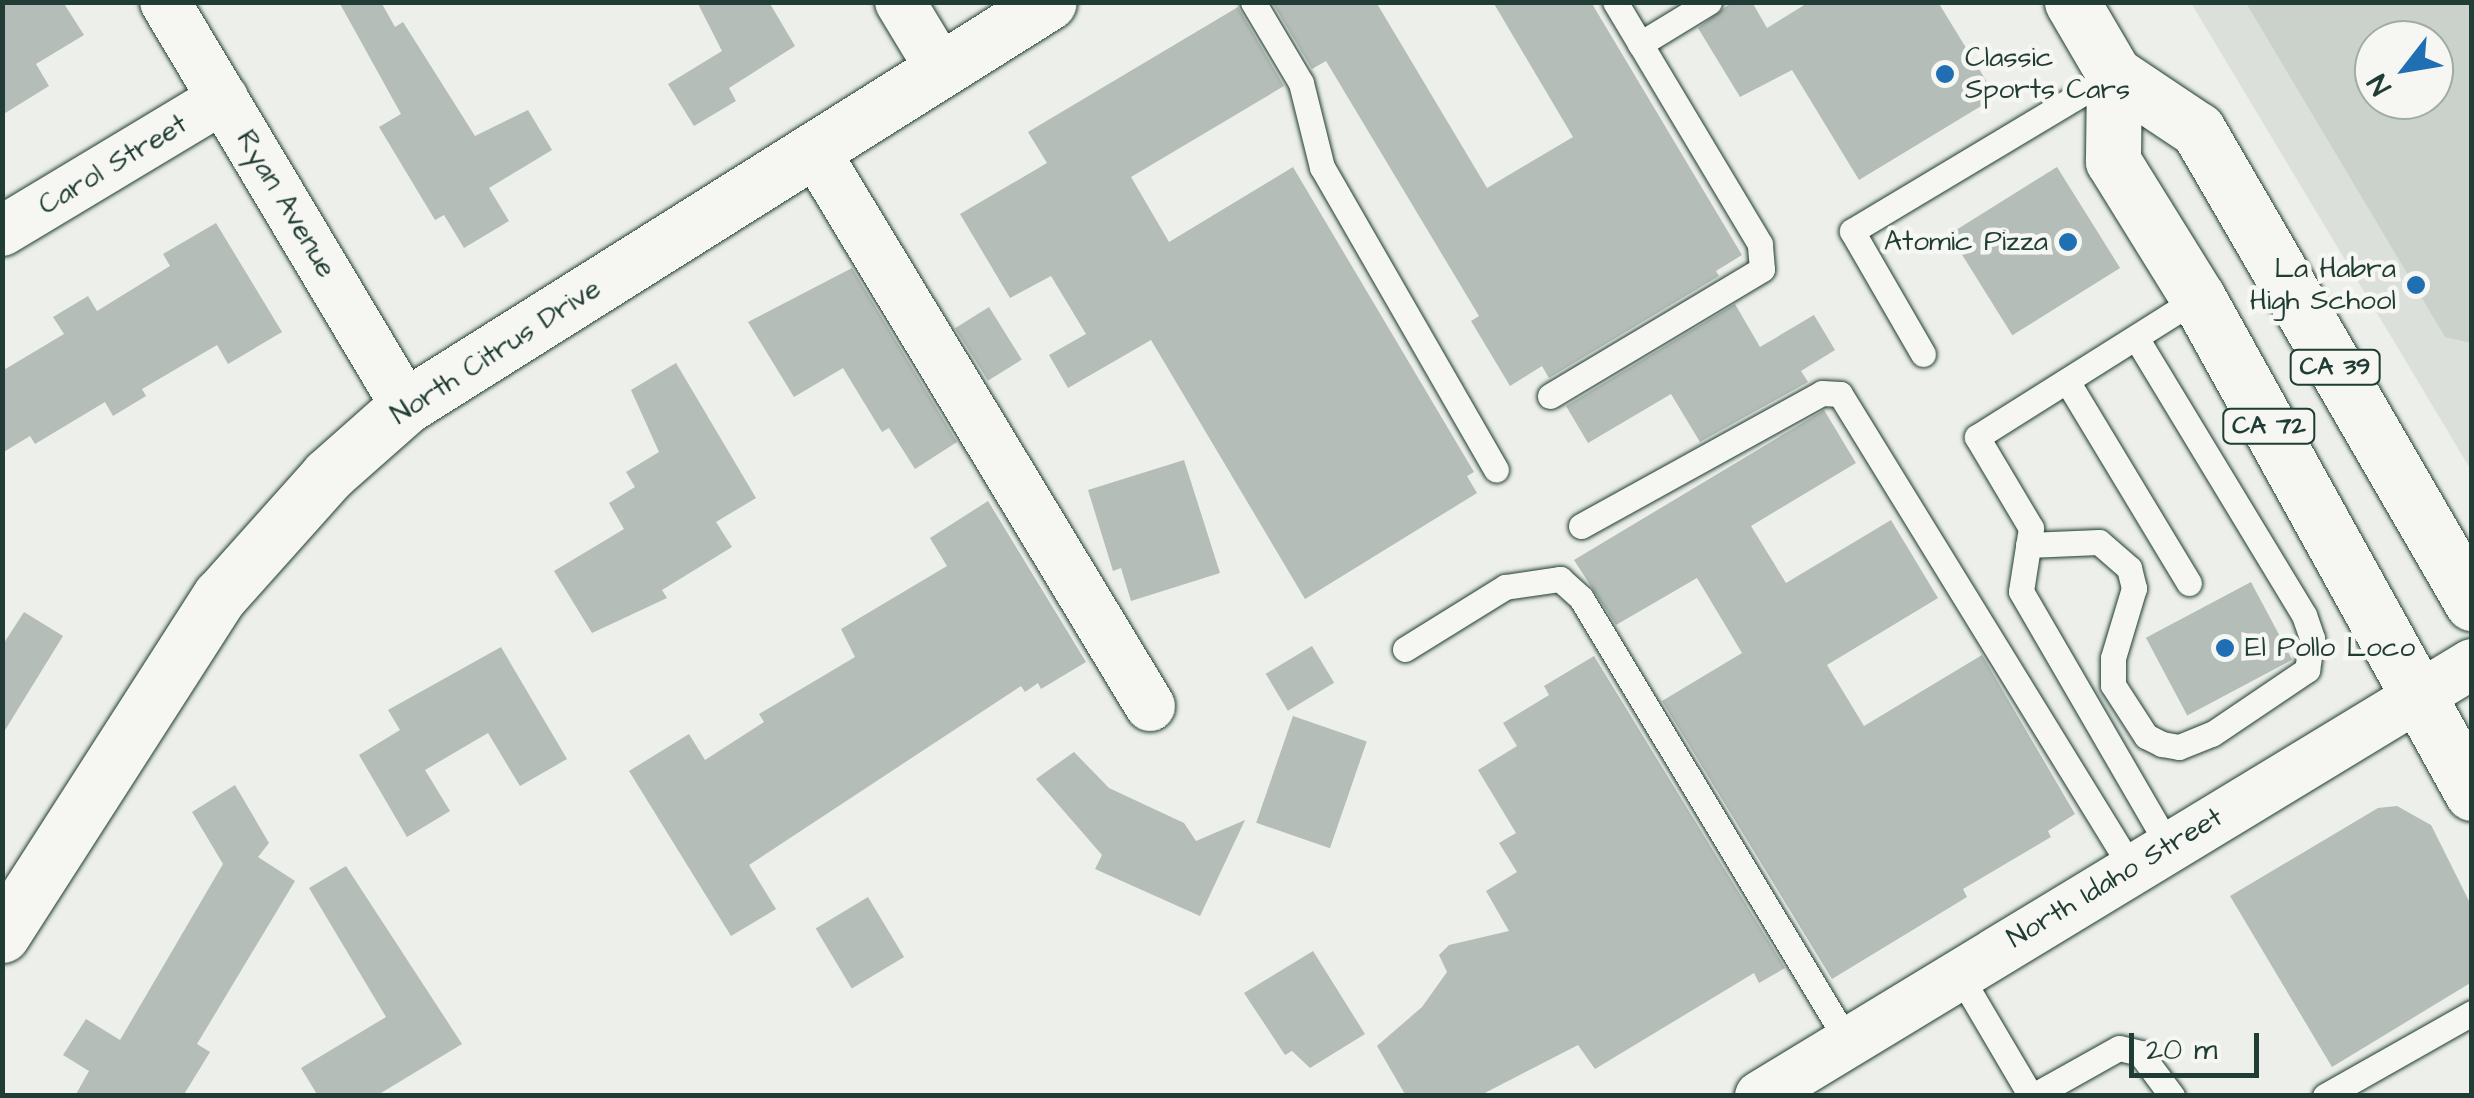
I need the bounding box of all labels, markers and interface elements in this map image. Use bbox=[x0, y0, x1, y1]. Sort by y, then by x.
north arrow bbox=[2354, 20, 2454, 120]
place label: Classic Sports Cars bbox=[1965, 41, 2130, 107]
marker: Classic Sports Cars bbox=[1934, 63, 1956, 85]
text: N bbox=[2358, 67, 2401, 102]
street label: Carol Street bbox=[33, 108, 193, 222]
street label: Ryan Avenue bbox=[229, 124, 343, 284]
place label: Atomic Pizza bbox=[1884, 225, 2048, 259]
marker: Atomic Pizza bbox=[2057, 231, 2079, 253]
place label: La Habra High School bbox=[2250, 252, 2396, 318]
street label: North Citrus Drive bbox=[385, 272, 607, 432]
marker: La Habra High School bbox=[2405, 274, 2427, 296]
road number: CA 39 bbox=[2288, 347, 2382, 387]
road number: CA 72 bbox=[2222, 406, 2316, 446]
place label: El Pollo Loco bbox=[2245, 631, 2415, 665]
marker: El Pollo Loco bbox=[2214, 637, 2236, 659]
street label: North Idaho Street bbox=[2001, 800, 2229, 956]
scale bar bbox=[2134, 1013, 2264, 1075]
text: 20 m bbox=[2146, 1029, 2217, 1071]

